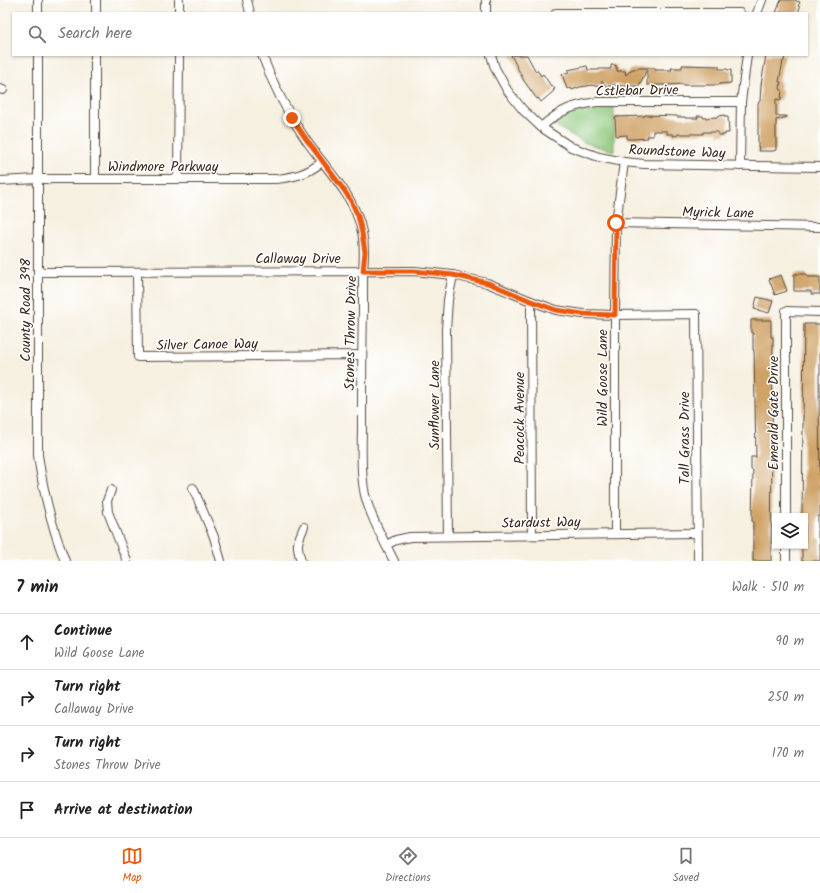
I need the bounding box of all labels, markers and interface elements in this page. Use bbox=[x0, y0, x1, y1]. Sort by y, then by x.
search box bbox=[12, 12, 808, 56]
text: Search here bbox=[58, 22, 132, 46]
icon: search bbox=[26, 23, 48, 45]
street label: Cstlebar Drive bbox=[595, 79, 679, 103]
route end bbox=[283, 109, 301, 127]
street label: Roundstone Way bbox=[628, 139, 726, 165]
street label: Windmore Parkway bbox=[108, 156, 219, 178]
street label: Myrick Lane bbox=[682, 201, 755, 225]
route start bbox=[607, 214, 625, 232]
street label: Callaway Drive bbox=[255, 248, 342, 270]
street label: County Road 398 bbox=[15, 258, 37, 362]
street label: Stones Throw Drive bbox=[339, 275, 363, 391]
street label: Wild Goose Lane bbox=[592, 329, 614, 427]
street label: Silver Canoe Way bbox=[156, 333, 258, 357]
street label: Emerald Gate Drive bbox=[763, 355, 785, 470]
street label: Sunflower Lane bbox=[424, 360, 446, 450]
street label: Peacock Avenue bbox=[509, 371, 531, 464]
street label: Tall Grass Drive bbox=[674, 391, 696, 485]
street label: Stardust Way bbox=[501, 511, 581, 535]
map controls bbox=[772, 513, 808, 549]
button: layers bbox=[772, 513, 808, 549]
text: 7 min bbox=[16, 574, 58, 601]
text: Walk · 510 m bbox=[732, 577, 804, 598]
text: Continue bbox=[54, 619, 112, 643]
icon: ahead bbox=[16, 631, 38, 653]
text: 90 m bbox=[776, 631, 804, 652]
text: Wild Goose Lane bbox=[54, 643, 144, 664]
text: Turn right bbox=[54, 675, 121, 699]
icon: right bbox=[16, 687, 38, 709]
text: 250 m bbox=[767, 687, 804, 708]
text: Callaway Drive bbox=[54, 699, 134, 720]
text: Turn right bbox=[54, 731, 121, 755]
icon: right bbox=[16, 743, 38, 765]
text: 170 m bbox=[772, 743, 804, 764]
text: Stones Throw Drive bbox=[54, 755, 161, 776]
text: Arrive at destination bbox=[54, 798, 193, 822]
icon: arrive bbox=[16, 799, 38, 821]
tab: Map bbox=[121, 845, 143, 887]
tab: Directions bbox=[385, 845, 431, 887]
tab: Saved bbox=[673, 845, 699, 887]

